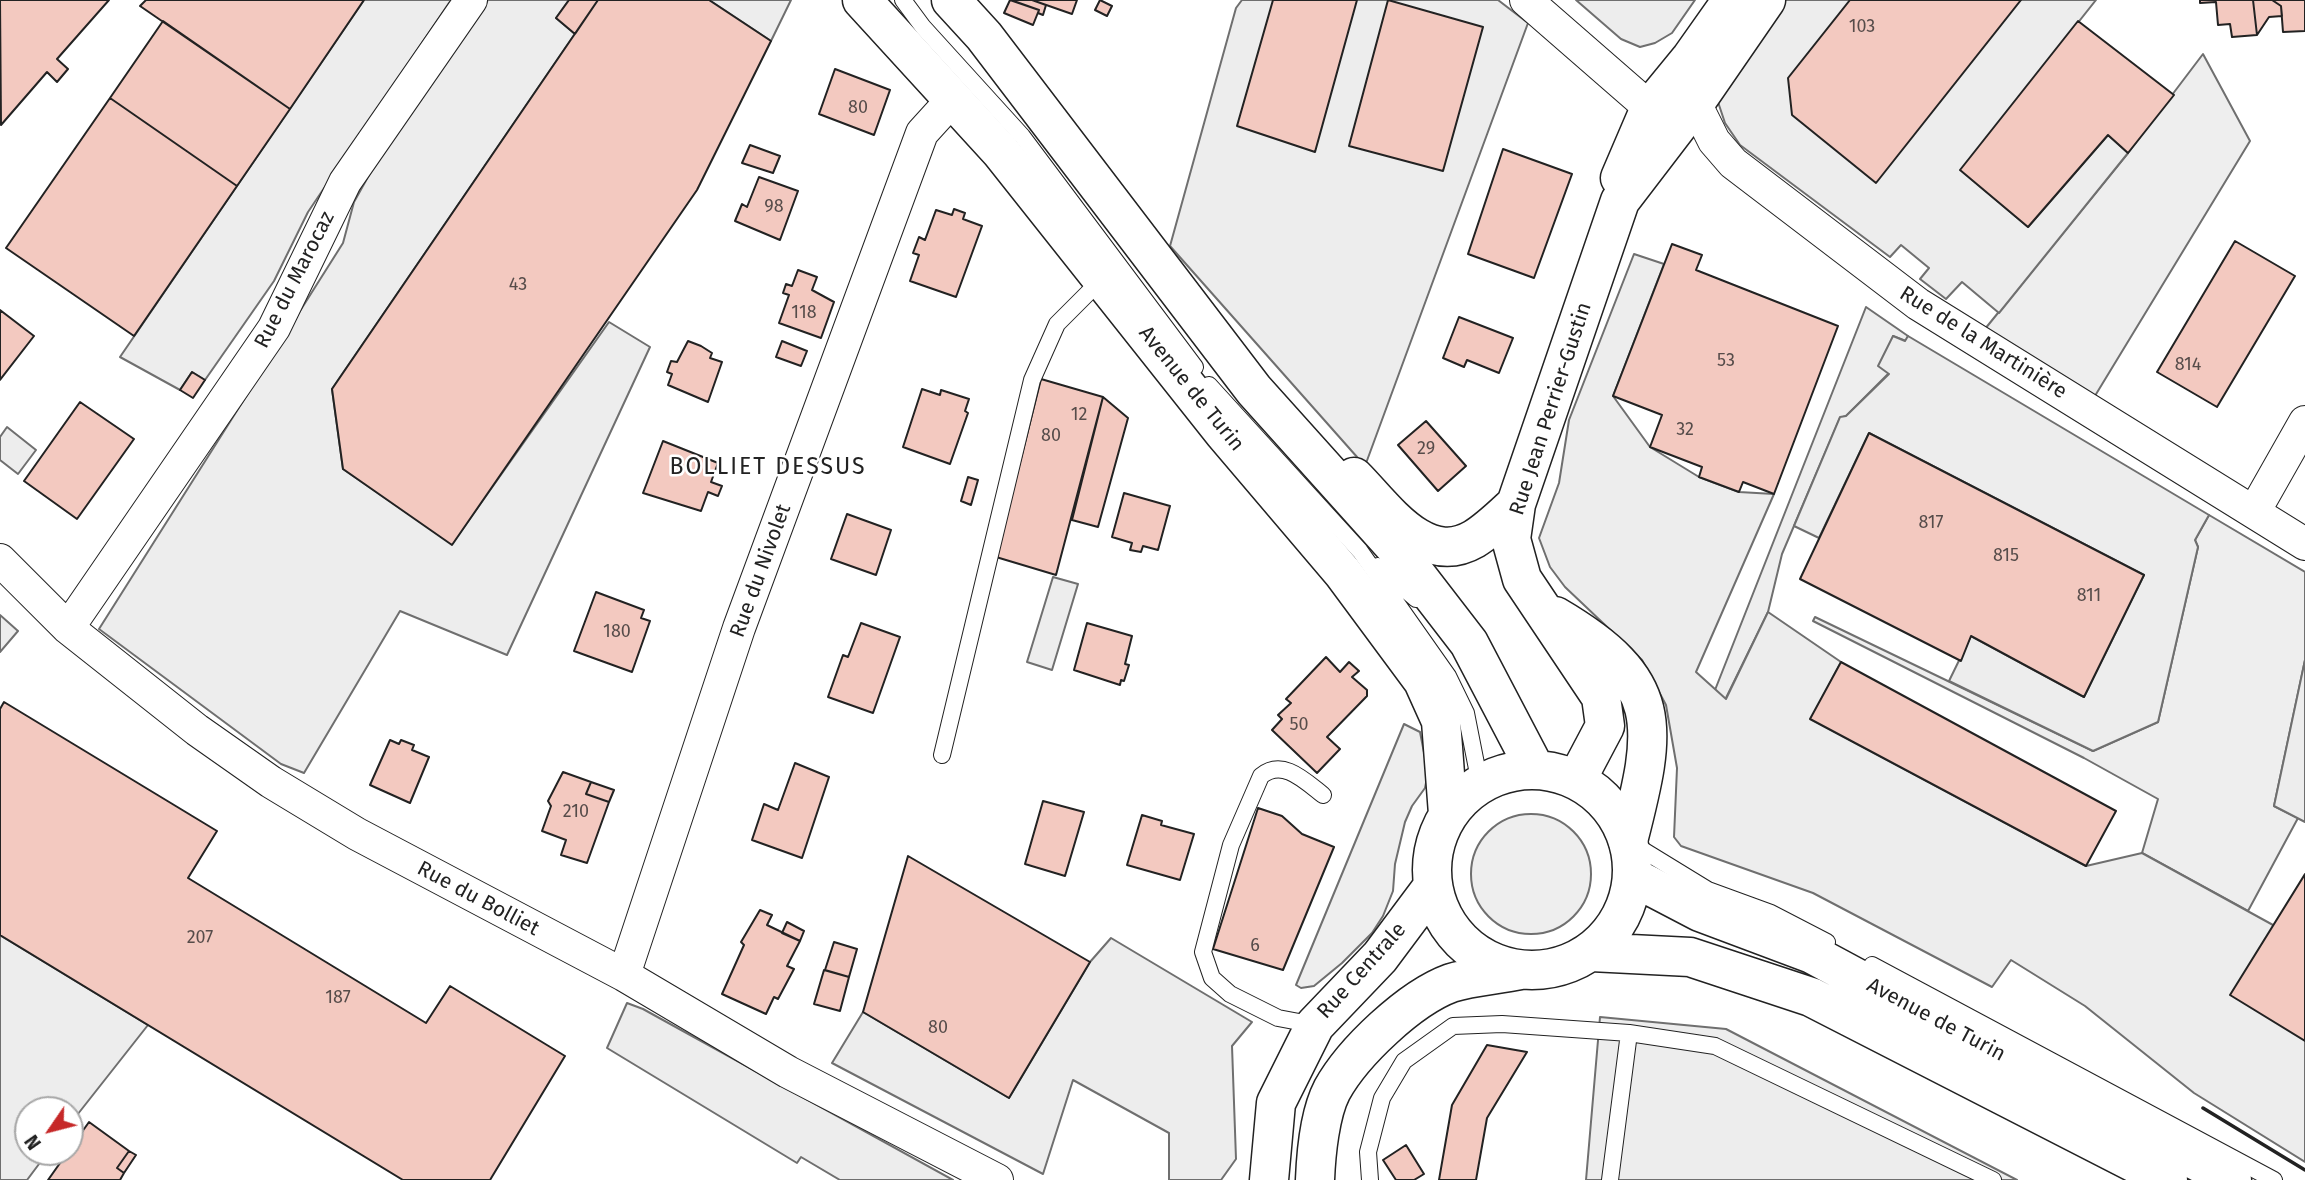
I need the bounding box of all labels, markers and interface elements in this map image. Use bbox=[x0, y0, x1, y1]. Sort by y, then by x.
house number: 103 bbox=[1849, 16, 1875, 38]
house number: 80 bbox=[848, 97, 868, 119]
house number: 98 bbox=[764, 196, 784, 218]
street label: Rue du Marocaz bbox=[250, 207, 340, 353]
house number: 43 bbox=[509, 274, 527, 296]
street label: Rue de la Martinière bbox=[1895, 281, 2071, 405]
street label: Rue Jean Perrier-Gustin bbox=[1505, 299, 1597, 519]
house number: 118 bbox=[791, 302, 817, 324]
street label: Avenue de Turin bbox=[1133, 321, 1249, 457]
house number: 53 bbox=[1717, 350, 1735, 372]
house number: 814 bbox=[2175, 354, 2201, 376]
house number: 12 bbox=[1071, 404, 1087, 426]
house number: 32 bbox=[1676, 419, 1694, 441]
house number: 80 bbox=[1041, 425, 1061, 447]
house number: 29 bbox=[1417, 438, 1435, 460]
district label: BOLLIET DESSUS bbox=[671, 454, 865, 482]
street label: Rue du Nivolet bbox=[725, 501, 797, 641]
house number: 817 bbox=[1918, 512, 1944, 534]
house number: 815 bbox=[1993, 545, 2019, 567]
house number: 811 bbox=[2077, 585, 2101, 607]
house number: 180 bbox=[603, 621, 631, 643]
house number: 50 bbox=[1289, 714, 1309, 736]
house number: 210 bbox=[563, 801, 589, 823]
street label: Rue du Bolliet bbox=[413, 856, 543, 942]
street label: Rue Centrale bbox=[1312, 918, 1412, 1024]
house number: 207 bbox=[187, 927, 213, 949]
house number: 6 bbox=[1250, 935, 1260, 957]
street label: Avenue de Turin bbox=[1862, 973, 2010, 1067]
house number: 187 bbox=[325, 987, 351, 1009]
house number: 80 bbox=[928, 1017, 948, 1039]
north arrow bbox=[14, 1096, 84, 1166]
text: N bbox=[20, 1130, 46, 1154]

